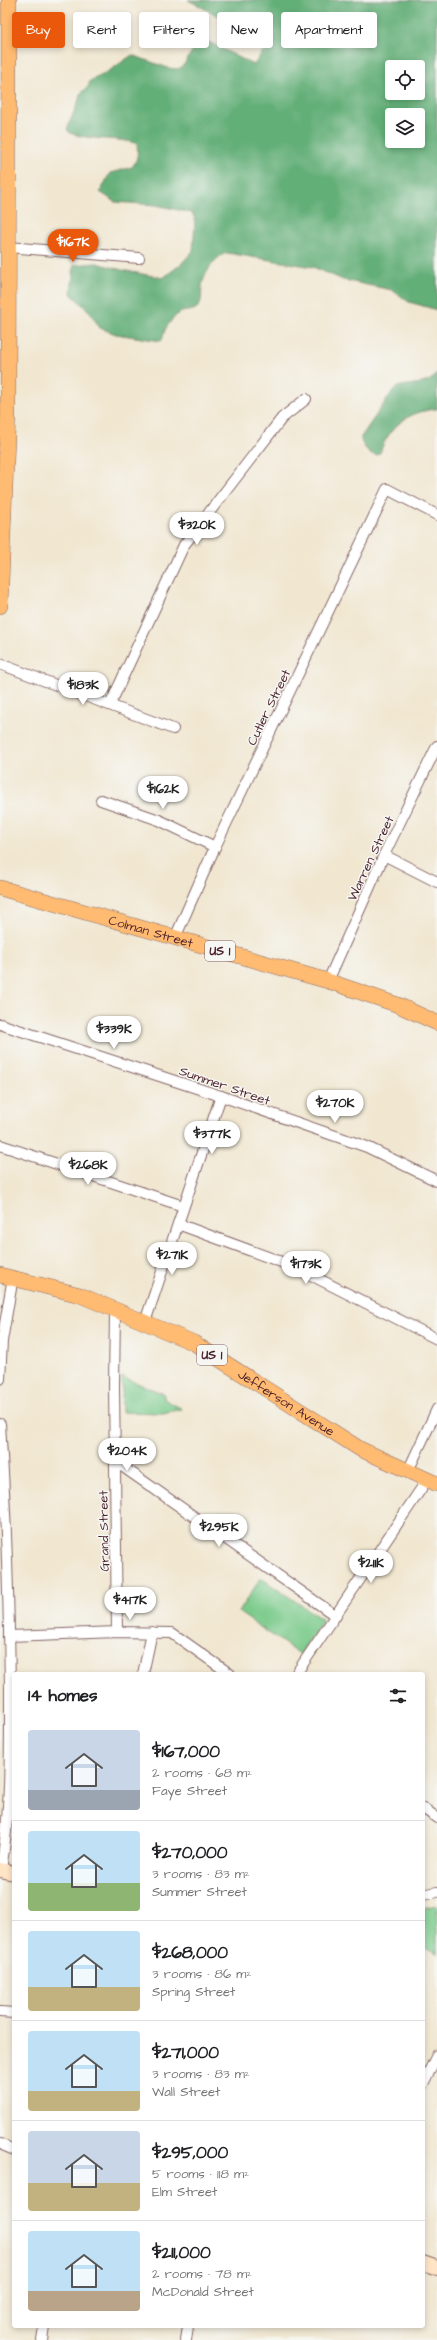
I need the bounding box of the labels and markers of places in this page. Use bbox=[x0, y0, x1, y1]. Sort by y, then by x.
pin: $167K bbox=[45, 229, 101, 263]
pin: $320K bbox=[169, 512, 225, 546]
pin: $183K bbox=[55, 672, 111, 706]
pin: $162K bbox=[135, 776, 191, 810]
pin: $339K bbox=[86, 1016, 142, 1050]
pin: $270K bbox=[307, 1090, 363, 1124]
pin: $377K bbox=[184, 1121, 240, 1155]
pin: $268K bbox=[60, 1152, 116, 1186]
pin: $271K bbox=[144, 1242, 200, 1276]
pin: $173K bbox=[278, 1251, 334, 1285]
pin: $204K bbox=[99, 1438, 155, 1472]
pin: $295K bbox=[191, 1514, 247, 1548]
pin: $211K bbox=[343, 1550, 399, 1584]
pin: $417K bbox=[102, 1587, 158, 1621]

